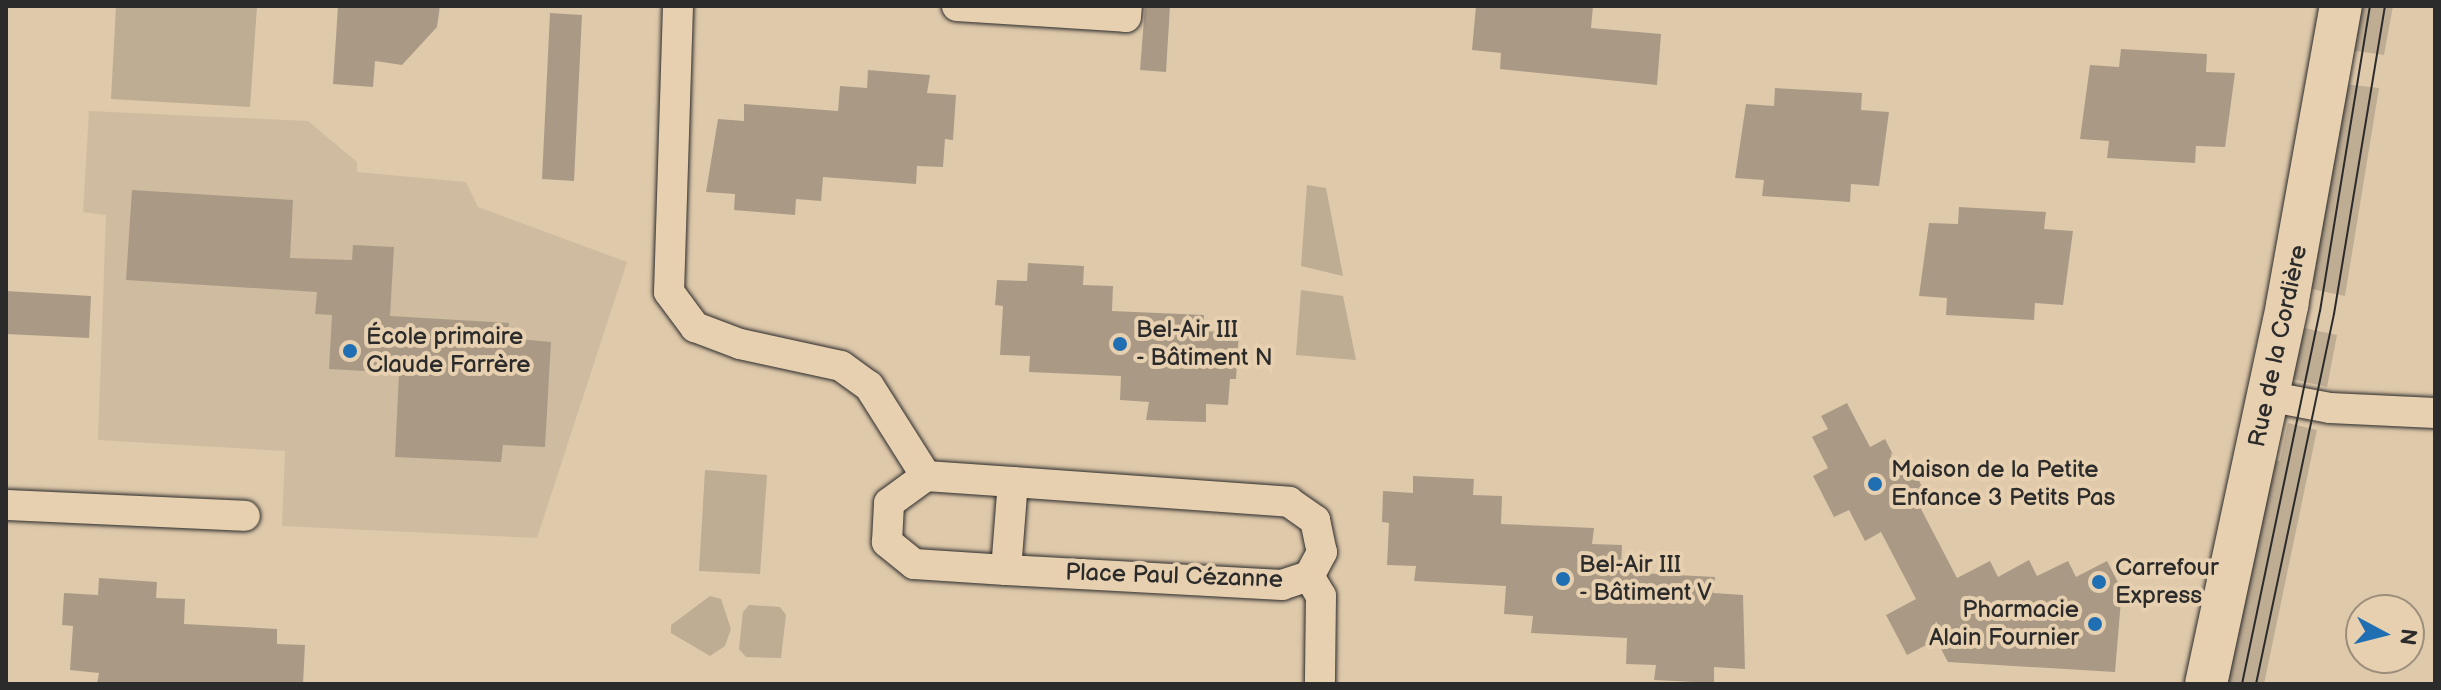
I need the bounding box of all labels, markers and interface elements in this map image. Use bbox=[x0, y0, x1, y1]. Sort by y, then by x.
street label: Rue de la Cordière bbox=[2243, 242, 2313, 450]
place label: Bel-Air III - Bâtiment N bbox=[1136, 316, 1274, 372]
place label: École primaire Claude Farrère bbox=[366, 323, 531, 379]
marker: Bel-Air III - Bâtiment N bbox=[1111, 335, 1129, 353]
marker: École primaire Claude Farrère bbox=[341, 342, 359, 360]
place label: Maison de la Petite Enfance 3 Petits Pas bbox=[1891, 456, 2115, 512]
marker: Maison de la Petite Enfance 3 Petits Pas bbox=[1866, 475, 1884, 493]
place label: Bel-Air III - Bâtiment V bbox=[1579, 551, 1714, 607]
place label: Carrefour Express bbox=[2115, 554, 2219, 610]
street label: Place Paul Cézanne bbox=[1065, 558, 1283, 594]
marker: Bel-Air III - Bâtiment V bbox=[1554, 570, 1572, 588]
marker: Carrefour Express bbox=[2090, 573, 2108, 591]
north arrow bbox=[2345, 594, 2425, 674]
place label: Pharmacie Alain Fournier bbox=[1929, 596, 2079, 652]
marker: Pharmacie Alain Fournier bbox=[2086, 615, 2104, 633]
text: N bbox=[2393, 627, 2422, 647]

